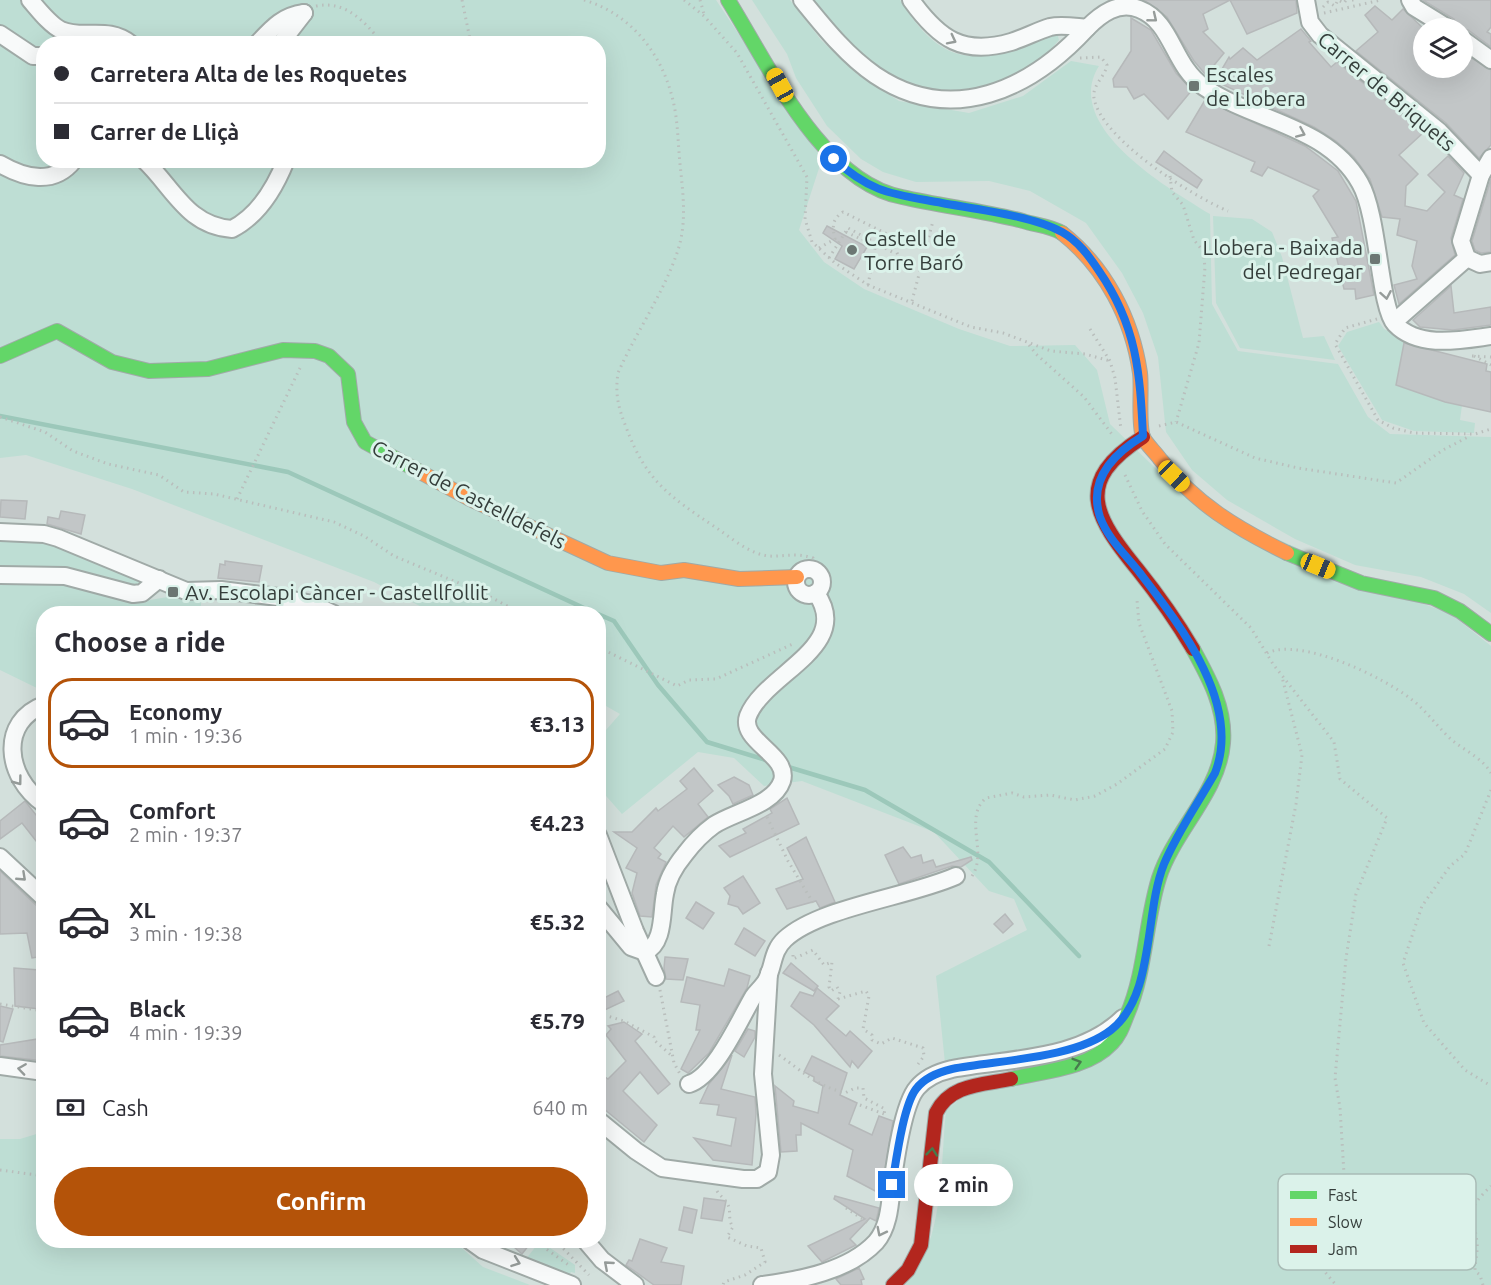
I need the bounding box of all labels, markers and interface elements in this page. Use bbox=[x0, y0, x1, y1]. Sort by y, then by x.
one-way arrow bbox=[1146, 11, 1157, 22]
map controls bbox=[1413, 18, 1473, 78]
button: layers bbox=[1413, 18, 1473, 78]
street label: Carrer de Briquets bbox=[1313, 26, 1461, 156]
one-way arrow bbox=[946, 33, 957, 44]
text: Carretera Alta de les Roquetes bbox=[90, 61, 407, 86]
place label: Escales de Llobera bbox=[1206, 62, 1306, 110]
car bbox=[763, 65, 797, 105]
marker: Escales de Llobera bbox=[1187, 79, 1201, 93]
text: Carrer de Lliçà bbox=[90, 119, 239, 144]
one-way arrow bbox=[1294, 126, 1305, 138]
route start bbox=[820, 145, 847, 172]
place label: Castell de Torre Baró bbox=[864, 226, 964, 274]
place label: Llobera - Baixada del Pedregar bbox=[1203, 235, 1363, 283]
marker: Castell de Torre Baró bbox=[845, 243, 859, 257]
marker: Llobera - Baixada del Pedregar bbox=[1368, 252, 1382, 266]
one-way arrow bbox=[1379, 290, 1392, 300]
street label: Carrer de Castelldefels bbox=[368, 435, 570, 553]
car bbox=[1155, 457, 1193, 495]
car bbox=[1298, 551, 1338, 581]
place label: Av. Escolapi Càncer - Castellfollit bbox=[185, 580, 488, 604]
marker: Av. Escolapi Càncer - Castellfollit bbox=[166, 585, 180, 599]
text: Choose a ride bbox=[54, 627, 226, 657]
icon: car bbox=[57, 696, 111, 750]
text: Economy bbox=[129, 699, 222, 724]
text: €3.13 bbox=[530, 711, 585, 736]
text: 1 min · 19:36 bbox=[129, 724, 243, 747]
one-way arrow bbox=[11, 774, 22, 785]
icon: car bbox=[57, 795, 111, 849]
text: Comfort bbox=[129, 798, 216, 823]
text: €4.23 bbox=[530, 810, 585, 835]
text: 2 min · 19:37 bbox=[129, 823, 243, 846]
one-way arrow bbox=[15, 870, 26, 881]
icon: car bbox=[57, 894, 111, 948]
text: XL bbox=[129, 897, 156, 922]
text: €5.32 bbox=[530, 909, 585, 934]
text: 3 min · 19:38 bbox=[129, 922, 243, 945]
icon: car bbox=[57, 993, 111, 1047]
text: Black bbox=[129, 996, 186, 1021]
text: €5.79 bbox=[530, 1008, 585, 1033]
text: 4 min · 19:39 bbox=[129, 1021, 243, 1044]
one-way arrow bbox=[1071, 1058, 1082, 1071]
one-way arrow bbox=[17, 1063, 26, 1076]
icon: cash bbox=[54, 1091, 87, 1124]
text: Cash bbox=[102, 1095, 149, 1120]
text: 640 m bbox=[532, 1096, 588, 1119]
one-way arrow bbox=[925, 1148, 938, 1157]
callout: 2 min bbox=[913, 1164, 1012, 1206]
button: Confirm bbox=[54, 1167, 588, 1236]
route end bbox=[878, 1171, 905, 1198]
text: 2 min bbox=[938, 1173, 989, 1196]
legend bbox=[1278, 1174, 1476, 1270]
text: Fast bbox=[1328, 1186, 1358, 1204]
text: Slow bbox=[1328, 1213, 1363, 1231]
one-way arrow bbox=[877, 1226, 888, 1236]
text: Jam bbox=[1328, 1240, 1358, 1258]
one-way arrow bbox=[510, 1254, 520, 1267]
one-way arrow bbox=[604, 1261, 615, 1272]

